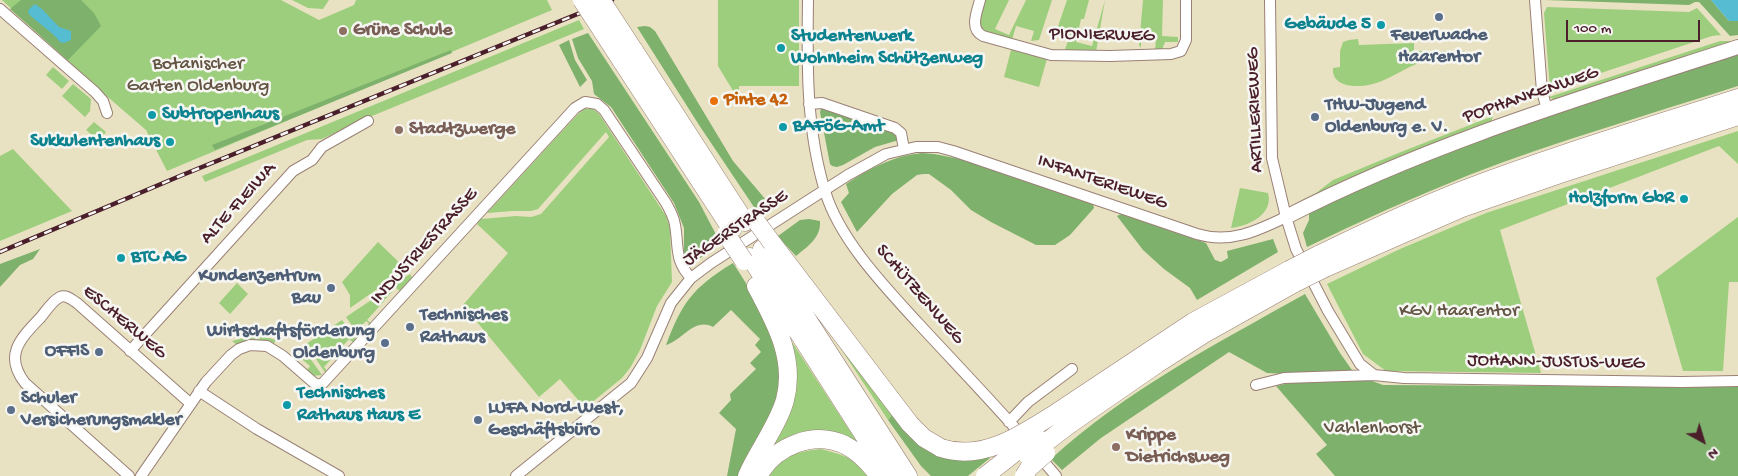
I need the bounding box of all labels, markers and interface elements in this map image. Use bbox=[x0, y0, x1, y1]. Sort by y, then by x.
scale bar bbox=[1568, 10, 1702, 42]
marker: Feuerwache Haarentor bbox=[1433, 11, 1445, 23]
place label: Gebäude 5 bbox=[1284, 14, 1371, 36]
marker: Gebäude 5 bbox=[1375, 19, 1387, 31]
place label: Grüne Schule bbox=[353, 20, 452, 42]
text: 100 m bbox=[1574, 20, 1611, 38]
street label: PIONIERWEG bbox=[1049, 24, 1155, 48]
marker: Grüne Schule bbox=[337, 25, 349, 37]
place label: Feuerwache Haarentor bbox=[1391, 25, 1487, 69]
place label: Studentenwerk Wohnheim Schützenweg bbox=[791, 26, 983, 70]
marker: Studentenwerk Wohnheim Schützenweg bbox=[775, 42, 787, 54]
street label: ARTILLERIEWEG bbox=[1242, 47, 1270, 173]
park label: Botanischer Garten Oldenburg bbox=[127, 54, 269, 98]
street label: POPHANKENWEG bbox=[1460, 62, 1602, 130]
place label: Pinte 42 bbox=[724, 90, 788, 112]
marker: Pinte 42 bbox=[708, 95, 720, 107]
place label: THW-Jugend Oldenburg e. V. bbox=[1325, 95, 1448, 139]
place label: Subtropenhaus bbox=[162, 104, 279, 126]
marker: Subtropenhaus bbox=[146, 109, 158, 121]
marker: THW-Jugend Oldenburg e. V. bbox=[1309, 111, 1321, 123]
place label: BAFöG-Amt bbox=[793, 116, 884, 138]
place label: Stadtzwerge bbox=[409, 119, 515, 141]
marker: BAFöG-Amt bbox=[777, 121, 789, 133]
marker: Stadtzwerge bbox=[393, 124, 405, 136]
place label: Sukkulentenhaus bbox=[30, 131, 160, 153]
marker: Sukkulentenhaus bbox=[164, 136, 176, 148]
street label: INFANTERIEWEG bbox=[1034, 150, 1170, 216]
street label: ALTE FLEIWA bbox=[196, 158, 282, 250]
street label: INDUSTRIESTRASSE bbox=[366, 184, 484, 310]
street label: JÄGERSTRASSE bbox=[679, 185, 793, 273]
place label: Holzform GbR bbox=[1568, 188, 1674, 210]
marker: Holzform GbR bbox=[1678, 193, 1690, 205]
street label: SCHÜTZENWEG bbox=[869, 240, 969, 350]
place label: BTC AG bbox=[131, 247, 186, 269]
marker: BTC AG bbox=[115, 252, 127, 264]
place label: Kundenzentrum Bau bbox=[199, 266, 321, 310]
street label: ESCHERWEG bbox=[77, 281, 171, 365]
marker: Kundenzentrum Bau bbox=[325, 282, 337, 294]
park label: KGV Haarentor bbox=[1399, 301, 1519, 323]
place label: Technisches Rathaus bbox=[420, 305, 507, 349]
place label: Wirtschaftsförderung Oldenburg bbox=[207, 321, 375, 365]
marker: Technisches Rathaus bbox=[404, 321, 416, 333]
marker: Wirtschaftsförderung Oldenburg bbox=[379, 337, 391, 349]
place label: OFFIS bbox=[45, 341, 89, 363]
marker: OFFIS bbox=[93, 346, 105, 358]
street label: JOHANN-JUSTUS-WEG bbox=[1467, 350, 1645, 376]
place label: Technisches Rathaus Haus E bbox=[297, 383, 420, 427]
place label: Schuler Versicherungsmakler bbox=[21, 388, 181, 432]
place label: LUFA Nord-West, Geschäftsbüro bbox=[488, 398, 624, 442]
marker: Technisches Rathaus Haus E bbox=[281, 399, 293, 411]
marker: Schuler Versicherungsmakler bbox=[5, 404, 17, 416]
marker: LUFA Nord-West, Geschäftsbüro bbox=[472, 414, 484, 426]
north arrow bbox=[1678, 416, 1728, 466]
park label: Vahlenhorst bbox=[1324, 418, 1420, 440]
place label: Krippe Dietrichsweg bbox=[1126, 425, 1230, 469]
marker: Krippe Dietrichsweg bbox=[1110, 441, 1122, 453]
text: N bbox=[1704, 444, 1722, 463]

